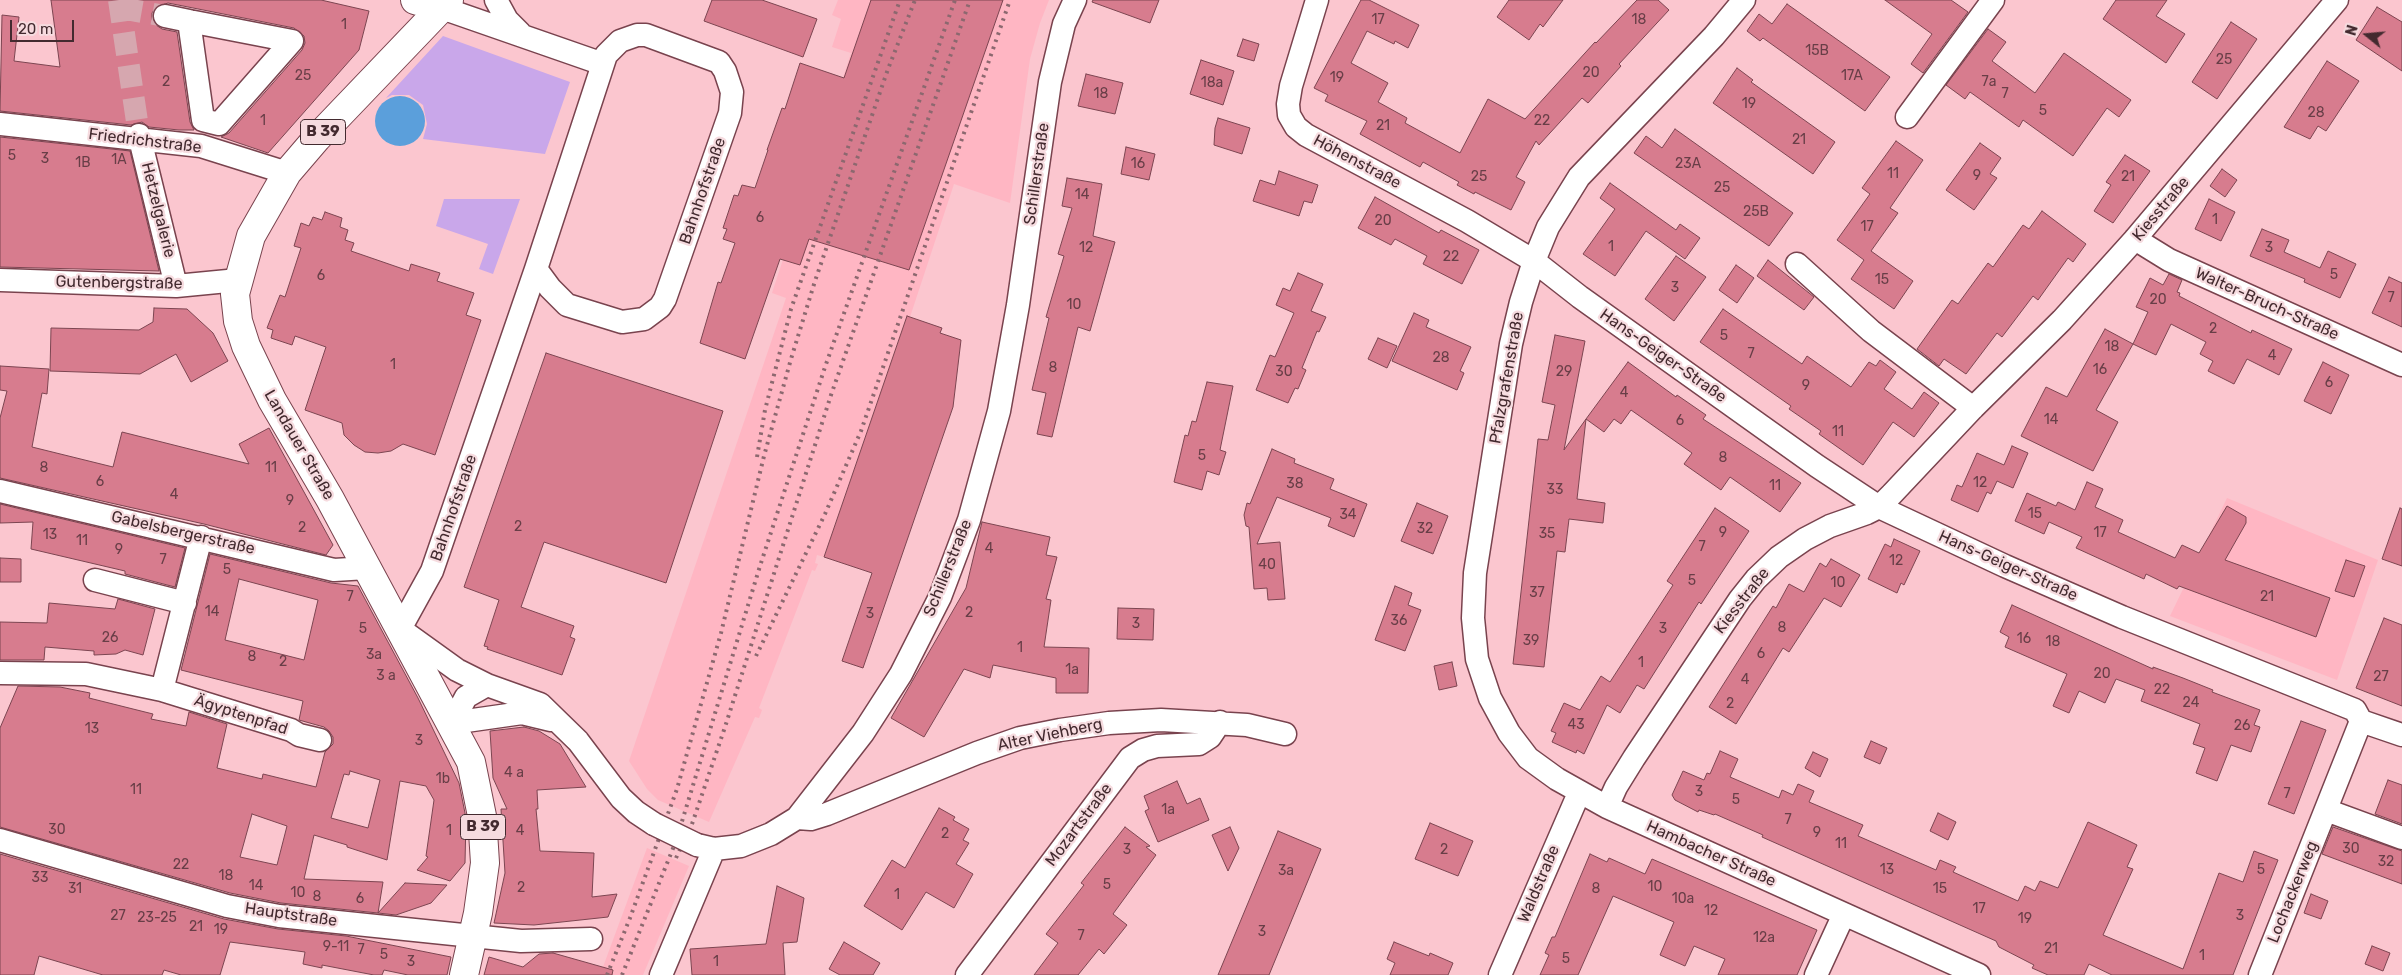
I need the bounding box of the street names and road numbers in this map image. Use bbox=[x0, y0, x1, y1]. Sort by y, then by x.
road number: B 39 bbox=[300, 120, 346, 144]
street label: Schillerstraße bbox=[1020, 122, 1054, 226]
street label: Friedrichstraße bbox=[87, 125, 203, 157]
street label: Höhenstraße bbox=[1310, 131, 1404, 193]
street label: Bahnhofstraße bbox=[676, 135, 730, 247]
street label: Hetzelgalerie bbox=[137, 160, 179, 260]
street label: Kiesstraße bbox=[2129, 173, 2193, 245]
street label: Walter-Bruch-Straße bbox=[2192, 264, 2342, 344]
street label: Gutenbergstraße bbox=[55, 272, 183, 294]
street label: Hans-Geiger-Straße bbox=[1596, 305, 1730, 407]
street label: Pfalzgrafenstraße bbox=[1486, 311, 1528, 445]
street label: Landauer Straße bbox=[260, 387, 338, 503]
street label: Bahnhofstraße bbox=[427, 452, 481, 564]
street label: Gabelsbergerstraße bbox=[109, 507, 257, 559]
street label: Schillerstraße bbox=[920, 517, 976, 619]
street label: Hans-Geiger-Straße bbox=[1935, 527, 2081, 605]
street label: Kiesstraße bbox=[1710, 564, 1774, 638]
street label: Ägyptenpfad bbox=[192, 691, 290, 739]
street label: Alter Viehberg bbox=[996, 715, 1104, 755]
street label: Mozartstraße bbox=[1042, 780, 1116, 870]
road number: B 39 bbox=[460, 814, 506, 840]
street label: Hambacher Straße bbox=[1643, 817, 1779, 891]
street label: Lochackerweg bbox=[2264, 838, 2322, 946]
street label: Waldstraße bbox=[1514, 842, 1564, 926]
street label: Hauptstraße bbox=[244, 899, 338, 931]

